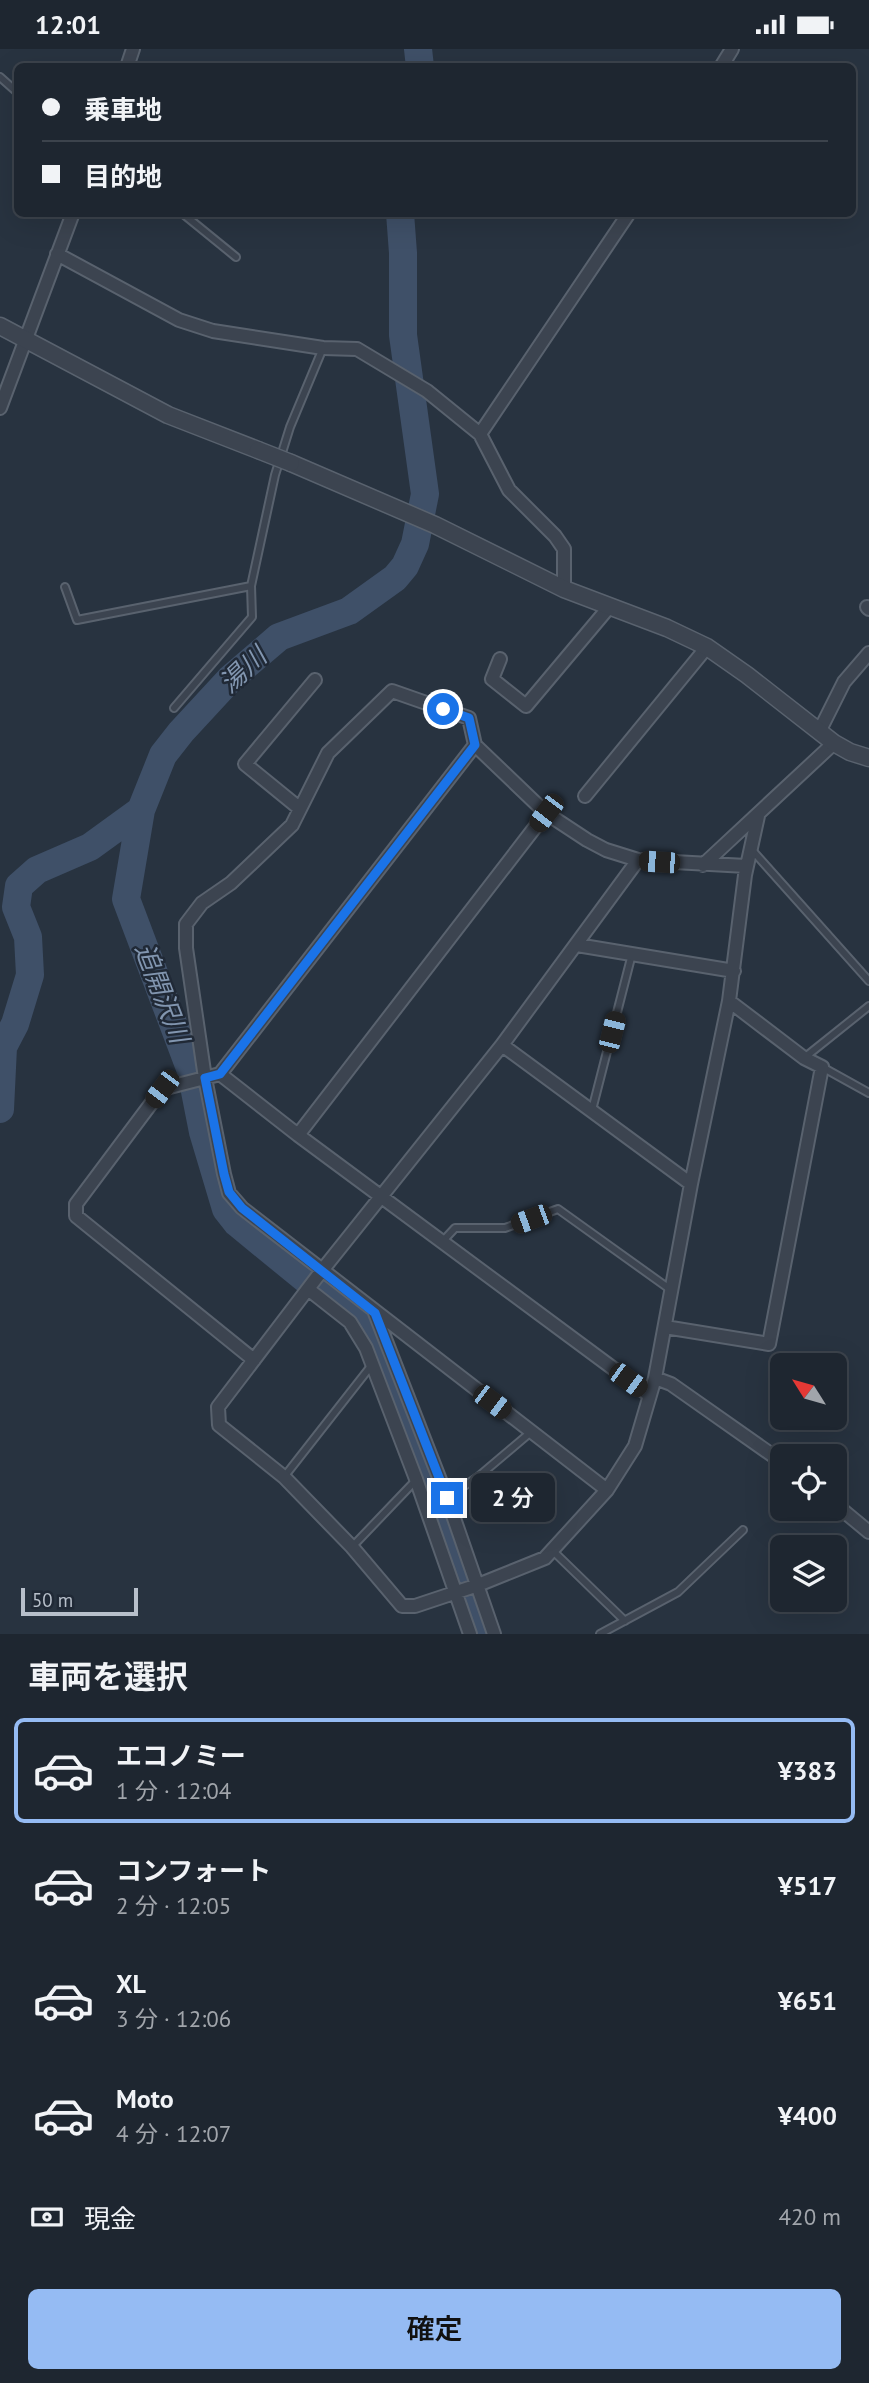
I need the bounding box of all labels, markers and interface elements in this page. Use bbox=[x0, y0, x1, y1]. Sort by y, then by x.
text: 12:01 bbox=[35, 8, 101, 41]
text: 乗車地 bbox=[84, 93, 162, 126]
text: 目的地 bbox=[84, 160, 162, 193]
water label: 湯川 bbox=[212, 638, 275, 699]
route start bbox=[427, 693, 459, 725]
car bbox=[525, 790, 568, 836]
car bbox=[638, 850, 681, 874]
water label: 追開沢川 bbox=[128, 938, 198, 1050]
car bbox=[597, 1009, 628, 1055]
car bbox=[141, 1066, 184, 1112]
car bbox=[508, 1202, 555, 1236]
north arrow bbox=[770, 1353, 847, 1430]
map controls bbox=[770, 1353, 847, 1612]
car bbox=[605, 1359, 652, 1401]
car bbox=[469, 1381, 516, 1423]
button: locate bbox=[770, 1444, 847, 1521]
callout: 2 分 bbox=[472, 1473, 556, 1523]
route end bbox=[431, 1482, 463, 1514]
text: 2 分 bbox=[492, 1483, 534, 1512]
button: layers bbox=[770, 1535, 847, 1612]
scale bar bbox=[21, 1585, 138, 1617]
text: 50 m bbox=[32, 1588, 73, 1612]
text: 車両を選択 bbox=[28, 1655, 188, 1697]
icon: car bbox=[32, 1739, 95, 1802]
text: エコノミー bbox=[116, 1739, 246, 1772]
text: ¥383 bbox=[778, 1754, 837, 1787]
text: 1 分 · 12:04 bbox=[116, 1776, 231, 1805]
icon: car bbox=[32, 1854, 95, 1917]
text: コンフォート bbox=[116, 1854, 271, 1887]
text: ¥517 bbox=[778, 1869, 837, 1902]
text: 2 分 · 12:05 bbox=[116, 1891, 231, 1920]
text: XL bbox=[116, 1967, 146, 2000]
icon: car bbox=[32, 1969, 95, 2032]
text: ¥651 bbox=[778, 1984, 837, 2017]
text: 3 分 · 12:06 bbox=[116, 2004, 231, 2033]
text: Moto bbox=[116, 2082, 174, 2115]
icon: car bbox=[32, 2084, 95, 2147]
text: ¥400 bbox=[778, 2099, 837, 2132]
text: 4 分 · 12:07 bbox=[116, 2119, 231, 2148]
icon: cash bbox=[28, 2198, 66, 2236]
text: 現金 bbox=[84, 2202, 136, 2235]
text: 420 m bbox=[779, 2202, 841, 2231]
button: 確定 bbox=[28, 2289, 841, 2369]

